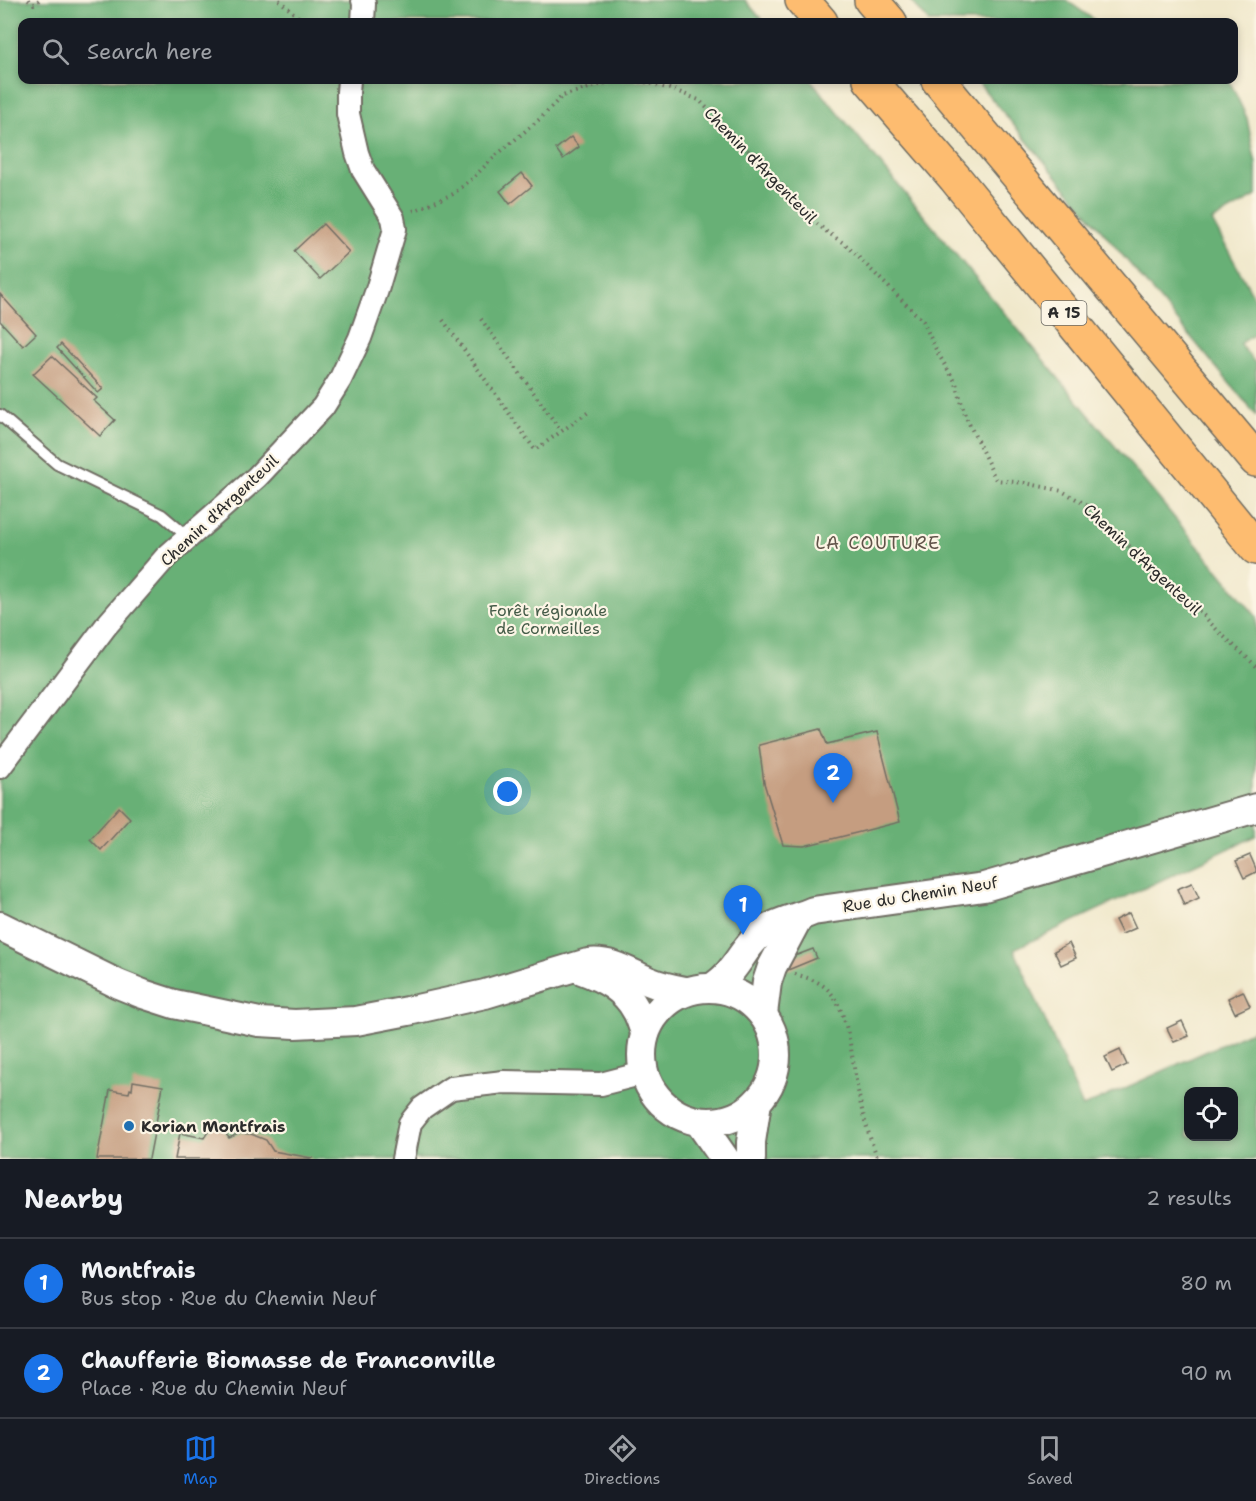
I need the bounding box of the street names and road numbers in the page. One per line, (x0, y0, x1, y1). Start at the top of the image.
street label: Chemin d'Argenteuil (700, 103, 822, 228)
road number: A 15 (1042, 301, 1086, 325)
street label: Chemin d'Argenteuil (156, 450, 283, 571)
street label: Chemin d'Argenteuil (1079, 499, 1206, 620)
street label: Rue du Chemin Neuf (841, 872, 1000, 917)

